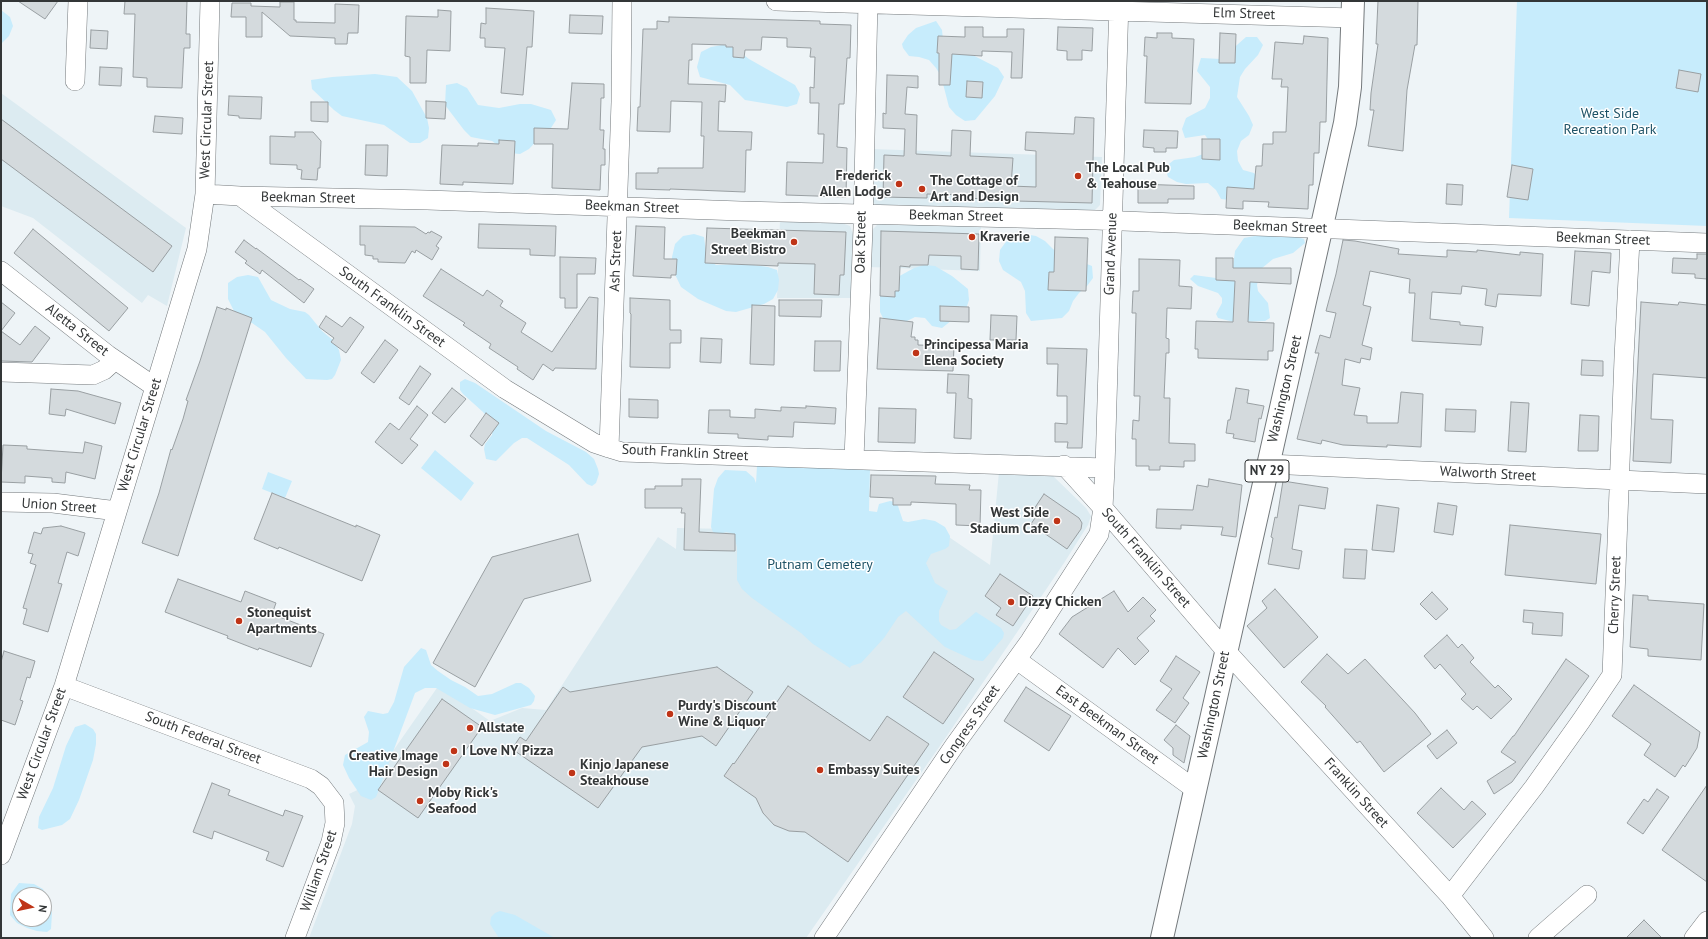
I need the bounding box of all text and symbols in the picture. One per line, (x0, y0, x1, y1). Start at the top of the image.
street label: Elm Street (1212, 5, 1276, 23)
street label: West Circular Street (197, 61, 217, 179)
park label: West Side Recreation Park (1564, 106, 1656, 138)
place label: The Local Pub & Teahouse (1086, 160, 1170, 192)
place label: Frederick Allen Lodge (820, 168, 891, 200)
marker: The Local Pub & Teahouse (1073, 171, 1083, 181)
place label: The Cottage of Art and Design (930, 173, 1019, 206)
marker: Frederick Allen Lodge (894, 179, 904, 189)
marker: The Cottage of Art and Design (917, 184, 927, 194)
street label: Beekman Street (261, 189, 355, 207)
street label: Beekman Street (585, 197, 679, 217)
street label: Beekman Street (909, 207, 1003, 225)
street label: Oak Street (852, 210, 870, 274)
street label: Grand Avenue (1101, 212, 1121, 296)
street label: Beekman Street (1233, 217, 1327, 237)
place label: Beekman Street Bistro (711, 226, 786, 258)
place label: Kraverie (980, 229, 1030, 245)
street label: Beekman Street (1556, 229, 1650, 249)
street label: Ash Street (607, 230, 625, 292)
marker: Kraverie (967, 232, 977, 242)
marker: Beekman Street Bistro (789, 237, 799, 247)
street label: South Franklin Street (336, 263, 448, 351)
street label: Aletta Street (42, 300, 112, 360)
street label: Washington Street (1264, 334, 1306, 444)
place label: Principessa Maria Elena Society (924, 337, 1028, 370)
marker: Principessa Maria Elena Society (911, 348, 921, 358)
street label: West Circular Street (115, 376, 165, 494)
street label: South Franklin Street (621, 441, 749, 465)
road number: NY 29 (1245, 460, 1289, 482)
street label: Walworth Street (1439, 463, 1537, 485)
street label: Union Street (21, 495, 97, 517)
place label: West Side Stadium Cafe (970, 505, 1049, 538)
street label: South Franklin Street (1098, 505, 1194, 611)
marker: West Side Stadium Cafe (1052, 516, 1062, 526)
street label: Cherry Street (1605, 556, 1625, 634)
park label: Putnam Cemetery (767, 557, 873, 573)
place label: Dizzy Chicken (1019, 594, 1102, 610)
marker: Dizzy Chicken (1006, 597, 1016, 607)
place label: Stonequist Apartments (247, 605, 317, 638)
marker: Stonequist Apartments (234, 616, 244, 626)
street label: Washington Street (1194, 650, 1234, 760)
street label: Congress Street (936, 682, 1004, 768)
street label: East Beekman Street (1052, 682, 1162, 768)
street label: West Circular Street (14, 686, 70, 802)
place label: Purdy's Discount Wine & Liquor (678, 698, 776, 730)
street label: South Federal Street (143, 708, 263, 768)
marker: Purdy's Discount Wine & Liquor (665, 709, 675, 719)
place label: Allstate (478, 720, 524, 736)
marker: Allstate (465, 723, 475, 733)
place label: I Love NY Pizza (462, 743, 553, 759)
marker: I Love NY Pizza (449, 746, 459, 756)
place label: Creative Image Hair Design (349, 748, 438, 780)
street label: Franklin Street (1320, 755, 1392, 831)
place label: Kinjo Japanese Steakhouse (580, 757, 669, 790)
marker: Creative Image Hair Design (441, 759, 451, 769)
place label: Embassy Suites (828, 762, 920, 778)
marker: Embassy Suites (815, 765, 825, 775)
marker: Kinjo Japanese Steakhouse (567, 768, 577, 778)
place label: Moby Rick's Seafood (428, 785, 498, 818)
marker: Moby Rick's Seafood (415, 796, 425, 806)
street label: William Street (297, 828, 341, 914)
north arrow (12, 887, 52, 927)
text: N (35, 904, 50, 913)

